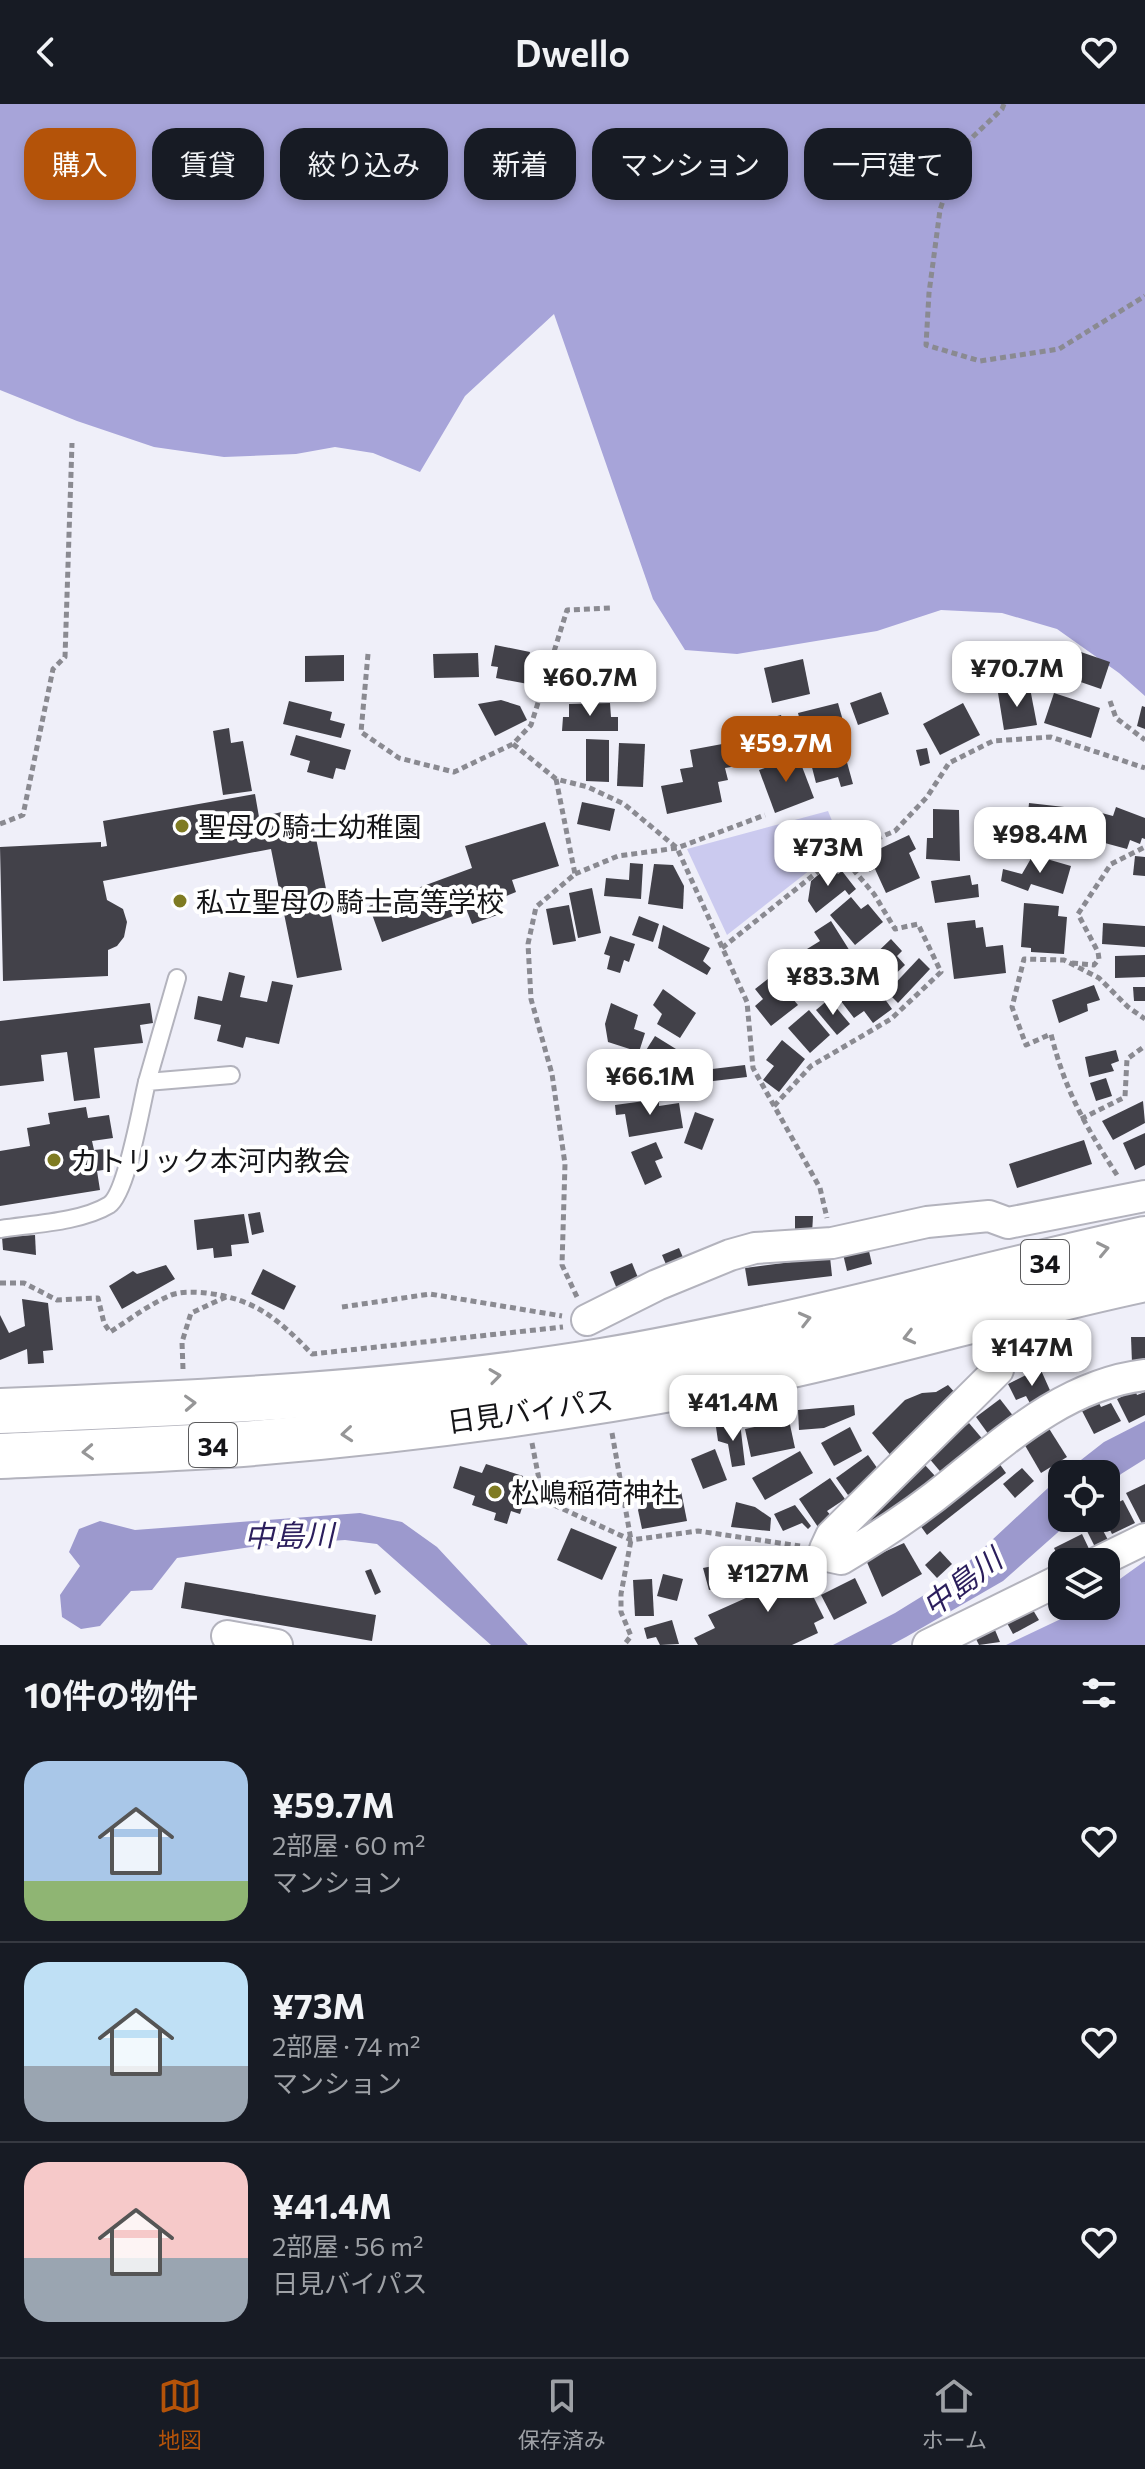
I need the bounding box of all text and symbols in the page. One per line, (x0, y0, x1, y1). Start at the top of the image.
icon: back (24, 30, 68, 74)
text: Dwello (515, 30, 630, 74)
icon: heart (1077, 30, 1121, 74)
chip: 購入 (24, 128, 136, 200)
chip: 賃貸 (152, 128, 264, 200)
chip: 絞り込み (280, 128, 448, 200)
chip: 新着 (464, 128, 576, 200)
chip: マンション (592, 128, 788, 200)
chip: 一戸建て (804, 128, 972, 200)
pin: ¥70.7M (952, 641, 1082, 709)
pin: ¥60.7M (525, 650, 655, 718)
text: ¥70.7M (970, 651, 1064, 682)
text: ¥60.7M (542, 660, 638, 691)
pin: ¥59.7M (721, 716, 851, 784)
text: ¥59.7M (739, 726, 833, 757)
pin: ¥98.4M (975, 807, 1105, 875)
place label: 聖母の騎士幼稚園 (198, 809, 422, 843)
marker: 聖母の騎士幼稚園 (173, 817, 191, 835)
text: ¥98.4M (992, 817, 1088, 848)
pin: ¥73M (781, 820, 875, 888)
text: ¥73M (792, 830, 864, 861)
place label: 私立聖母の騎士高等学校 (196, 884, 504, 918)
marker: 私立聖母の騎士高等学校 (171, 892, 189, 910)
pin: ¥83.3M (768, 949, 898, 1017)
text: ¥83.3M (786, 959, 880, 990)
pin: ¥66.1M (585, 1049, 715, 1117)
text: ¥66.1M (605, 1059, 695, 1090)
place label: カトリック本河内教会 (70, 1143, 350, 1177)
marker: カトリック本河内教会 (45, 1151, 63, 1169)
road number: 34 (1021, 1240, 1069, 1284)
one-way arrow (1096, 1241, 1109, 1258)
one-way arrow (798, 1312, 811, 1329)
pin: ¥147M (976, 1320, 1088, 1388)
one-way arrow (903, 1328, 917, 1345)
text: ¥147M (990, 1330, 1074, 1361)
one-way arrow (488, 1368, 502, 1385)
pin: ¥41.4M (668, 1375, 798, 1443)
street label: 日見バイパス (445, 1382, 615, 1438)
text: ¥41.4M (687, 1385, 779, 1416)
one-way arrow (184, 1395, 197, 1412)
road number: 34 (189, 1423, 237, 1467)
one-way arrow (340, 1425, 353, 1442)
one-way arrow (81, 1443, 94, 1460)
map controls (1048, 1460, 1120, 1620)
button: locate (1048, 1460, 1120, 1532)
place label: 松嶋稲荷神社 (511, 1475, 679, 1509)
marker: 松嶋稲荷神社 (486, 1483, 504, 1501)
water label: 中島川 (244, 1515, 337, 1553)
water label: 中島川 (914, 1537, 1010, 1623)
pin: ¥127M (712, 1546, 824, 1614)
button: layers (1048, 1548, 1120, 1620)
text: ¥127M (727, 1556, 809, 1587)
icon: filters (1077, 1671, 1121, 1715)
text: 10件の物件 (24, 1673, 198, 1715)
text: ¥59.7M (272, 1783, 395, 1825)
icon: home (88, 1793, 184, 1889)
icon: heart (1077, 1819, 1121, 1863)
text: 2部屋 · 60 m² (272, 1829, 425, 1860)
text: マンション (272, 1866, 402, 1897)
text: ¥73M (272, 1984, 365, 2026)
icon: home (88, 1994, 184, 2090)
icon: heart (1077, 2020, 1121, 2064)
text: 2部屋 · 74 m² (272, 2030, 420, 2061)
text: マンション (272, 2067, 402, 2098)
text: ¥41.4M (272, 2184, 392, 2226)
icon: home (88, 2194, 184, 2290)
icon: heart (1077, 2220, 1121, 2264)
text: 2部屋 · 56 m² (272, 2230, 423, 2261)
text: 日見バイパス (272, 2267, 427, 2298)
tab: 地図 (158, 2374, 202, 2454)
tab: 保存済み (518, 2374, 606, 2454)
tab: ホーム (922, 2374, 987, 2454)

